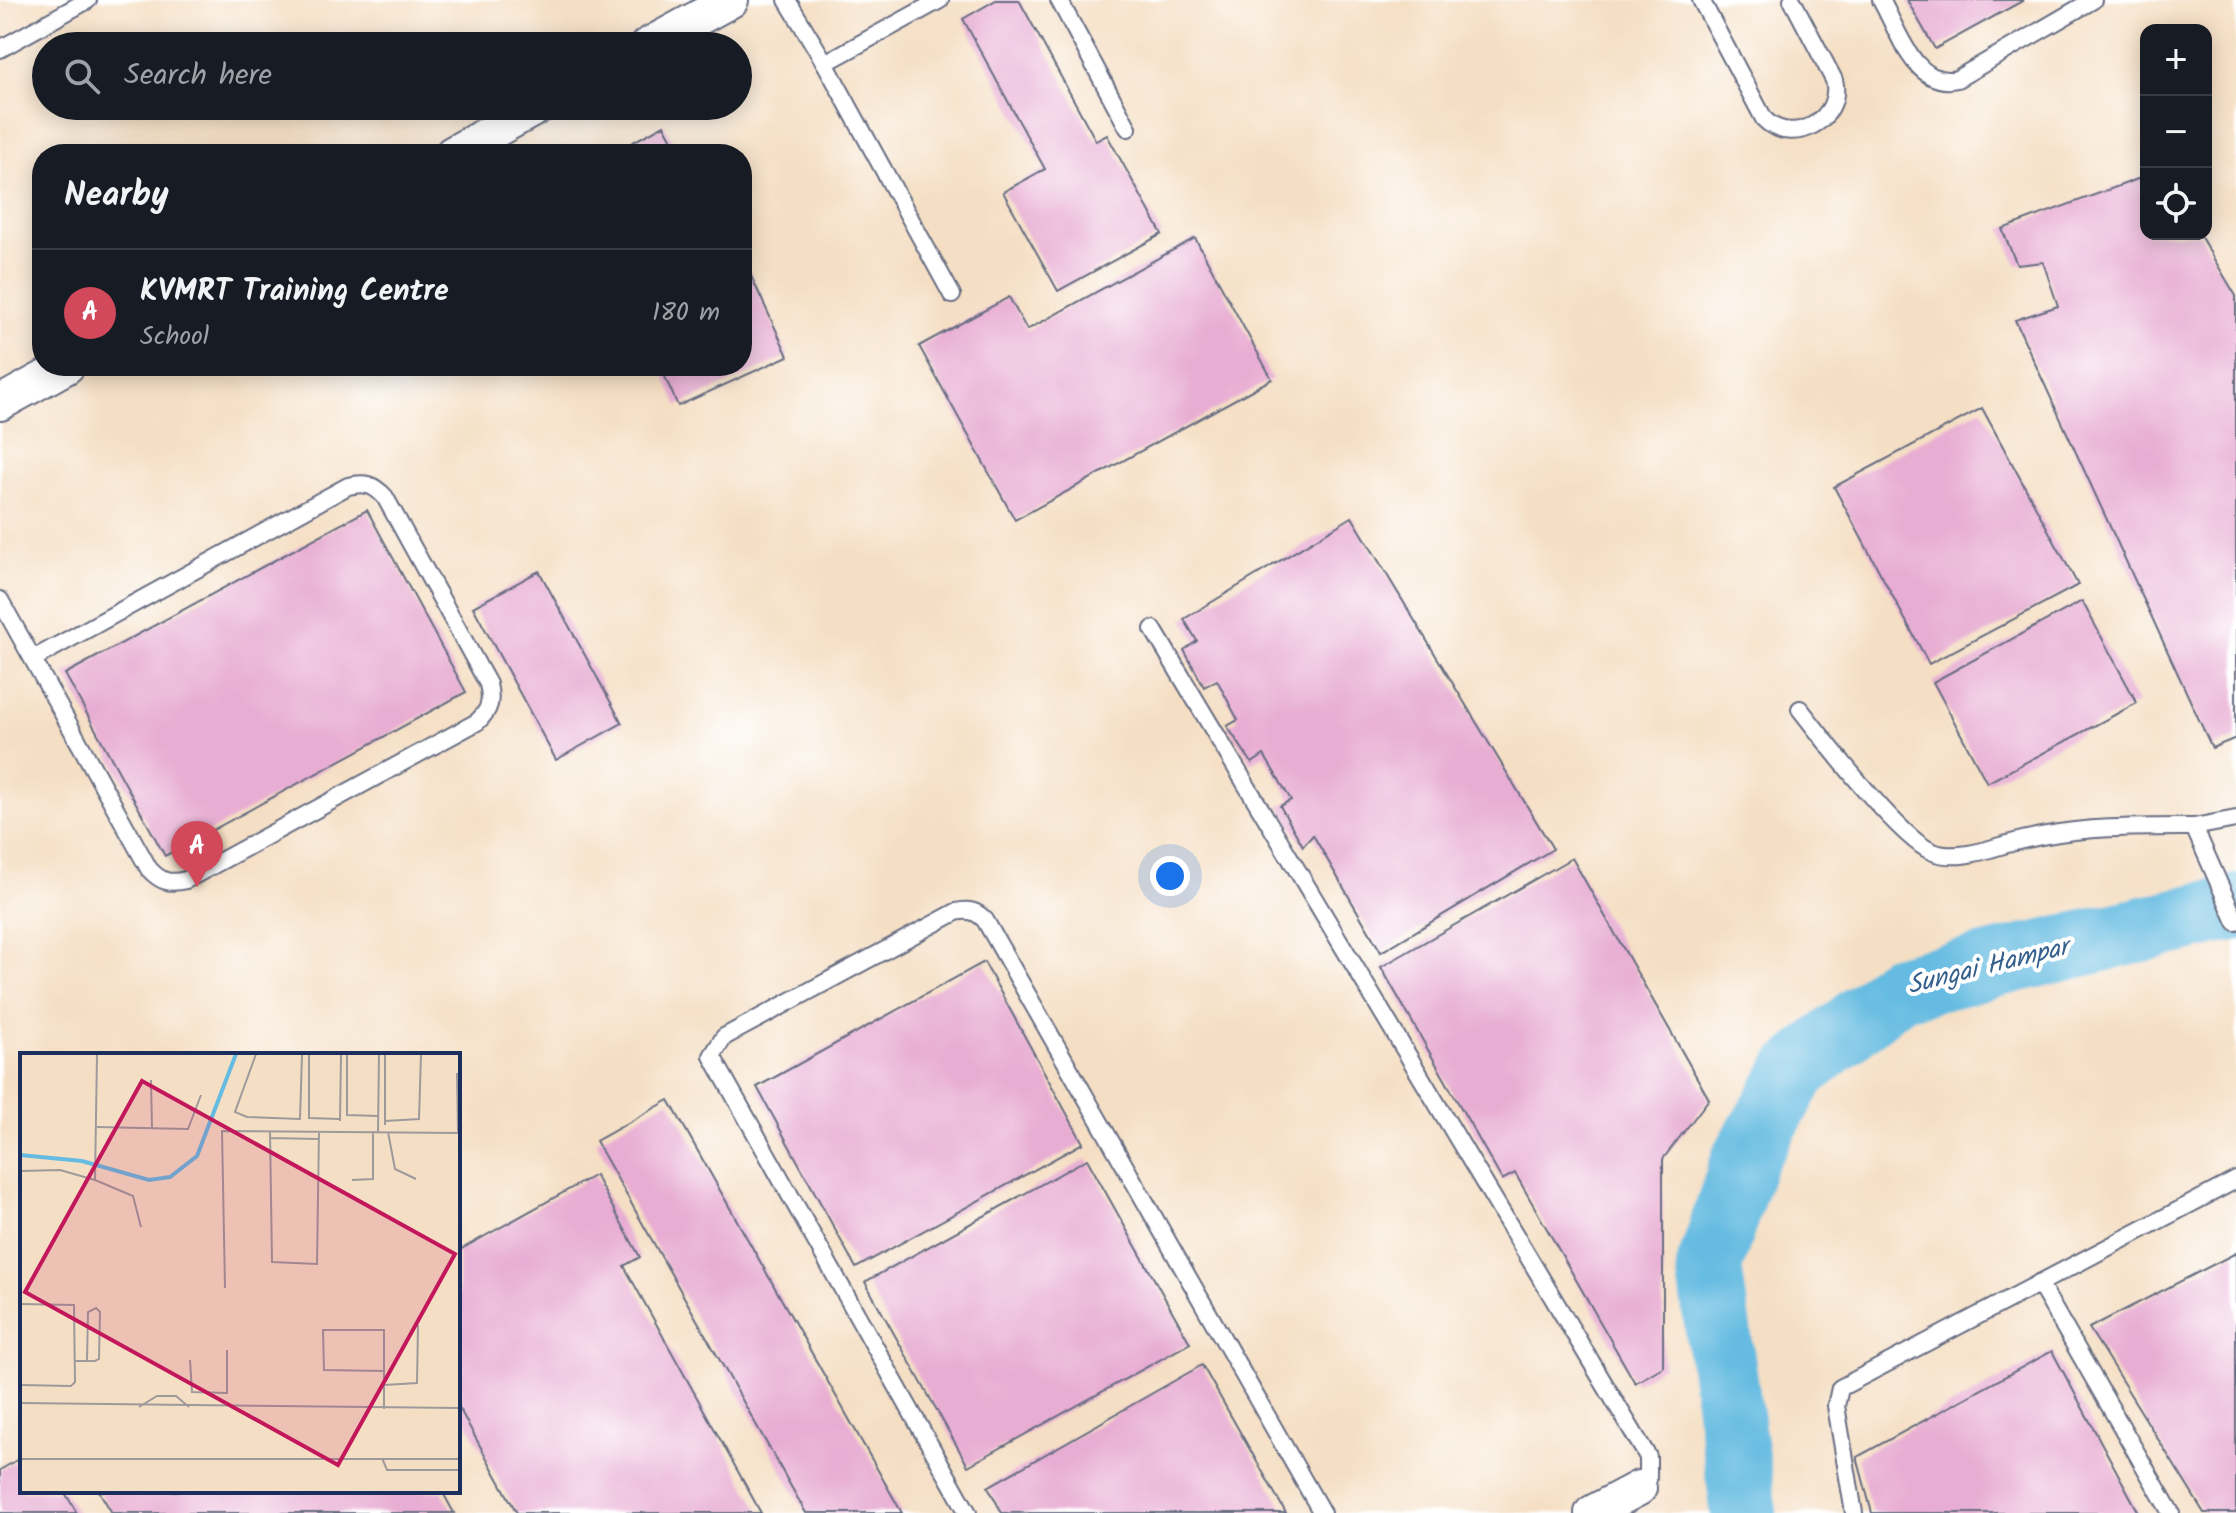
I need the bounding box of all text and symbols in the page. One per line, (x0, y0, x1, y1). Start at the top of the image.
map controls (2140, 24, 2212, 240)
button: + (2140, 24, 2212, 96)
search box (32, 32, 752, 120)
text: Search here (124, 52, 272, 100)
icon: search (60, 54, 104, 98)
button: − (2140, 96, 2212, 168)
button: locate (2140, 168, 2212, 240)
text: Nearby (64, 169, 169, 223)
text: KVMRT Training Centre (140, 268, 449, 316)
text: A (82, 292, 98, 334)
text: 180 m (652, 292, 720, 334)
text: School (140, 316, 209, 358)
pin: A (171, 821, 223, 887)
your location (1150, 856, 1190, 896)
water label: Sungai Hampar (1903, 925, 2078, 1007)
inset map (20, 1053, 460, 1493)

